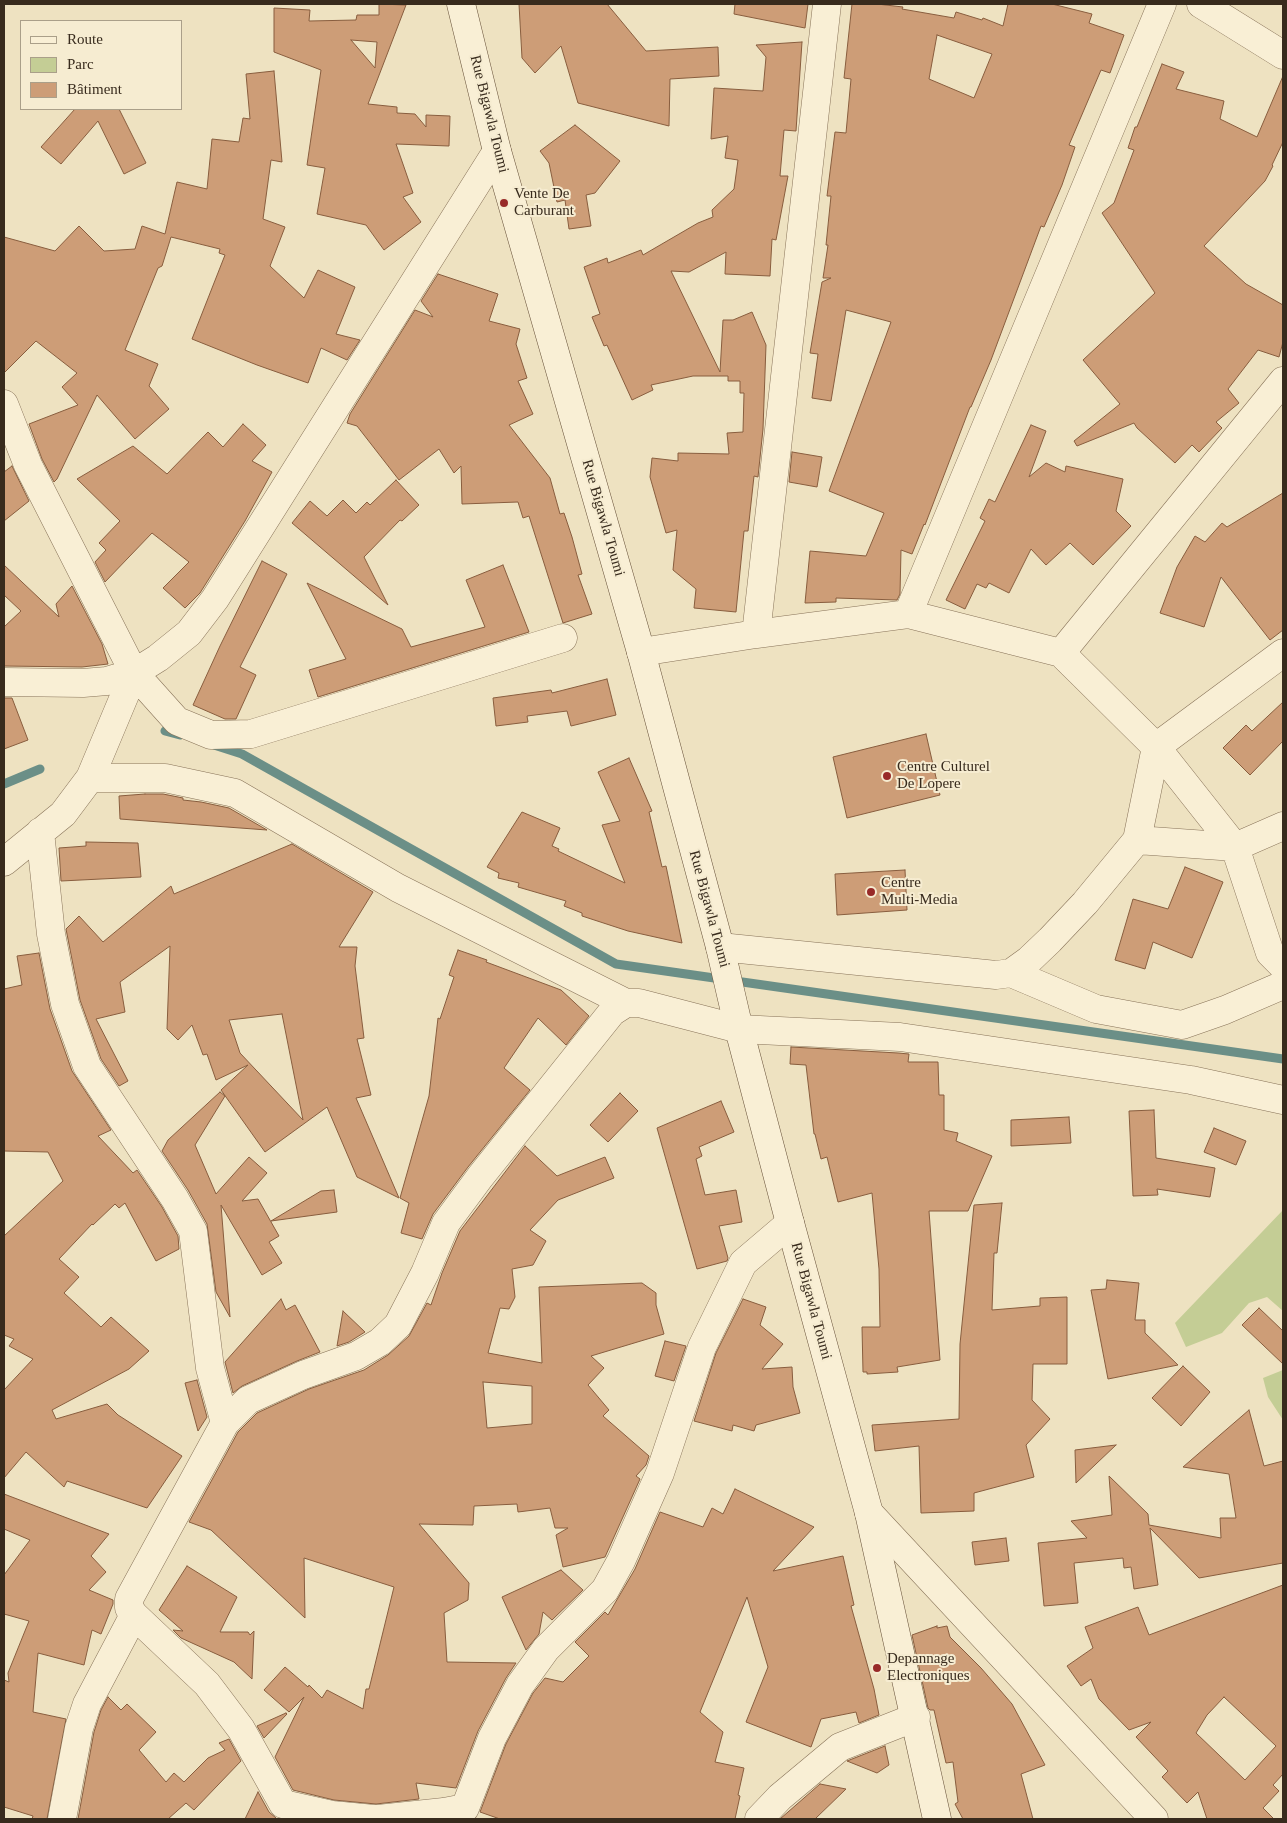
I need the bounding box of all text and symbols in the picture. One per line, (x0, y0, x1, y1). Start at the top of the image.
legend (20, 20, 182, 110)
text: Route (67, 31, 103, 47)
street label: Rue Bigawla Toumi (466, 53, 512, 175)
text: Parc (67, 56, 94, 72)
text: Bâtiment (67, 81, 122, 97)
place label: Vente De Carburant (514, 185, 574, 220)
marker: Vente De Carburant (498, 197, 510, 209)
street label: Rue Bigawla Toumi (578, 458, 628, 578)
place label: Centre Culturel De Lopere (897, 758, 990, 793)
marker: Centre Culturel De Lopere (881, 770, 893, 782)
street label: Rue Bigawla Toumi (685, 848, 733, 970)
place label: Centre Multi-Media (881, 874, 958, 909)
marker: Centre Multi-Media (865, 886, 877, 898)
street label: Rue Bigawla Toumi (787, 1240, 835, 1362)
place label: Depannage Electroniques (887, 1650, 969, 1685)
marker: Depannage Electroniques (871, 1662, 883, 1674)

